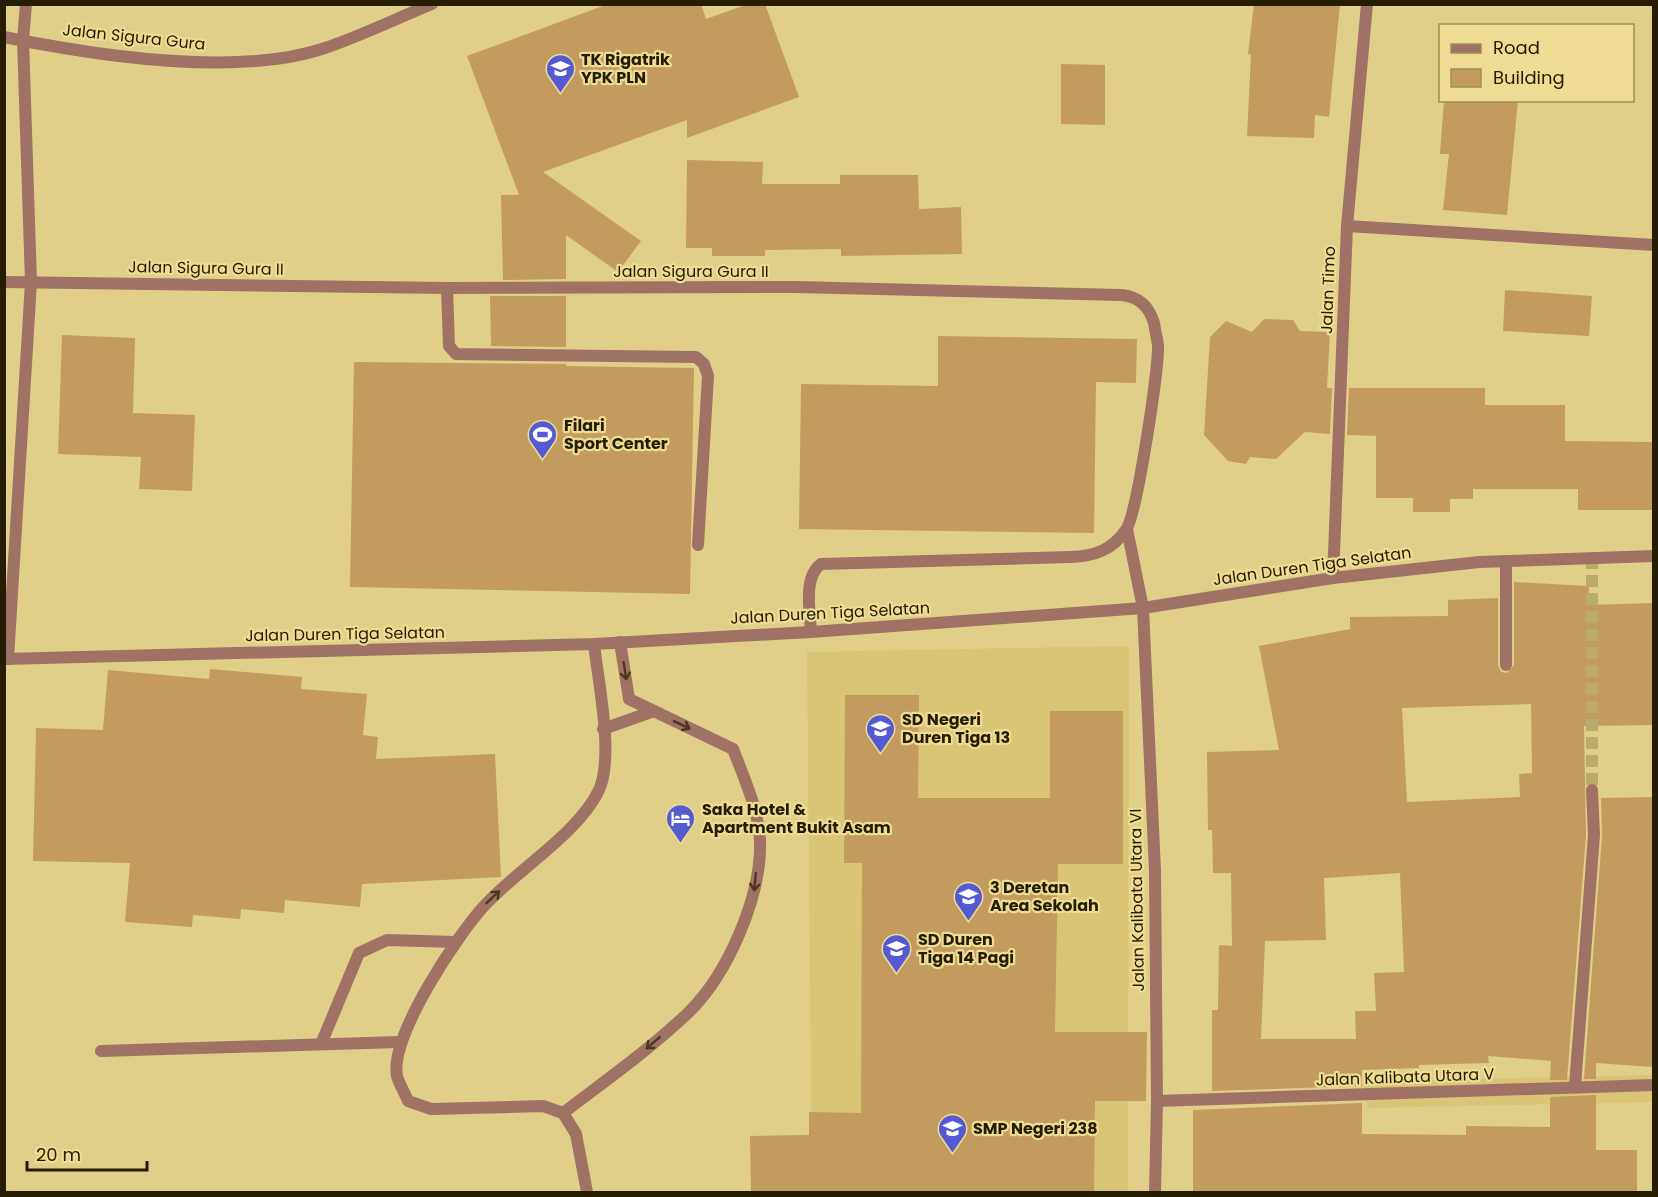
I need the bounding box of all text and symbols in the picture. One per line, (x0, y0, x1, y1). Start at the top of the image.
street label: Jalan Sigura Gura (61, 18, 207, 56)
legend (1439, 24, 1634, 102)
text: Road (1493, 35, 1540, 60)
place label: TK Rigatrik YPK PLN (581, 48, 670, 89)
school or university icon: TK Rigatrik YPK PLN (544, 52, 576, 94)
text: Building (1493, 65, 1565, 90)
street label: Jalan Timo (1315, 246, 1341, 334)
street label: Jalan Sigura Gura II (128, 255, 284, 281)
street label: Jalan Sigura Gura II (613, 260, 769, 283)
place label: Filari Sport Center (564, 414, 668, 455)
sports icon: Filari Sport Center (527, 418, 559, 460)
street label: Jalan Duren Tiga Selatan (1211, 541, 1413, 591)
street label: Jalan Duren Tiga Selatan (730, 596, 930, 630)
street label: Jalan Duren Tiga Selatan (245, 621, 445, 647)
one-way arrow (619, 660, 630, 680)
place label: SD Negeri Duren Tiga 13 (902, 708, 1010, 749)
school or university icon: SD Negeri Duren Tiga 13 (865, 712, 897, 754)
one-way arrow (672, 719, 690, 731)
place label: Saka Hotel & Apartment Bukit Asam (702, 798, 891, 839)
hotel icon: Saka Hotel & Apartment Bukit Asam (665, 802, 697, 844)
street label: Jalan Kalibata Utara VI (1124, 809, 1150, 991)
one-way arrow (750, 872, 761, 892)
place label: 3 Deretan Area Sekolah (990, 876, 1099, 917)
school or university icon: 3 Deretan Area Sekolah (953, 880, 985, 922)
one-way arrow (485, 890, 500, 904)
place label: SD Duren Tiga 14 Pagi (918, 928, 1014, 969)
school or university icon: SD Duren Tiga 14 Pagi (881, 932, 913, 974)
one-way arrow (646, 1036, 661, 1050)
street label: Jalan Kalibata Utara V (1315, 1062, 1495, 1092)
school or university icon: SMP Negeri 238 (936, 1112, 968, 1154)
place label: SMP Negeri 238 (973, 1117, 1098, 1140)
scale bar (27, 1134, 147, 1172)
text: 20 m (36, 1142, 81, 1167)

